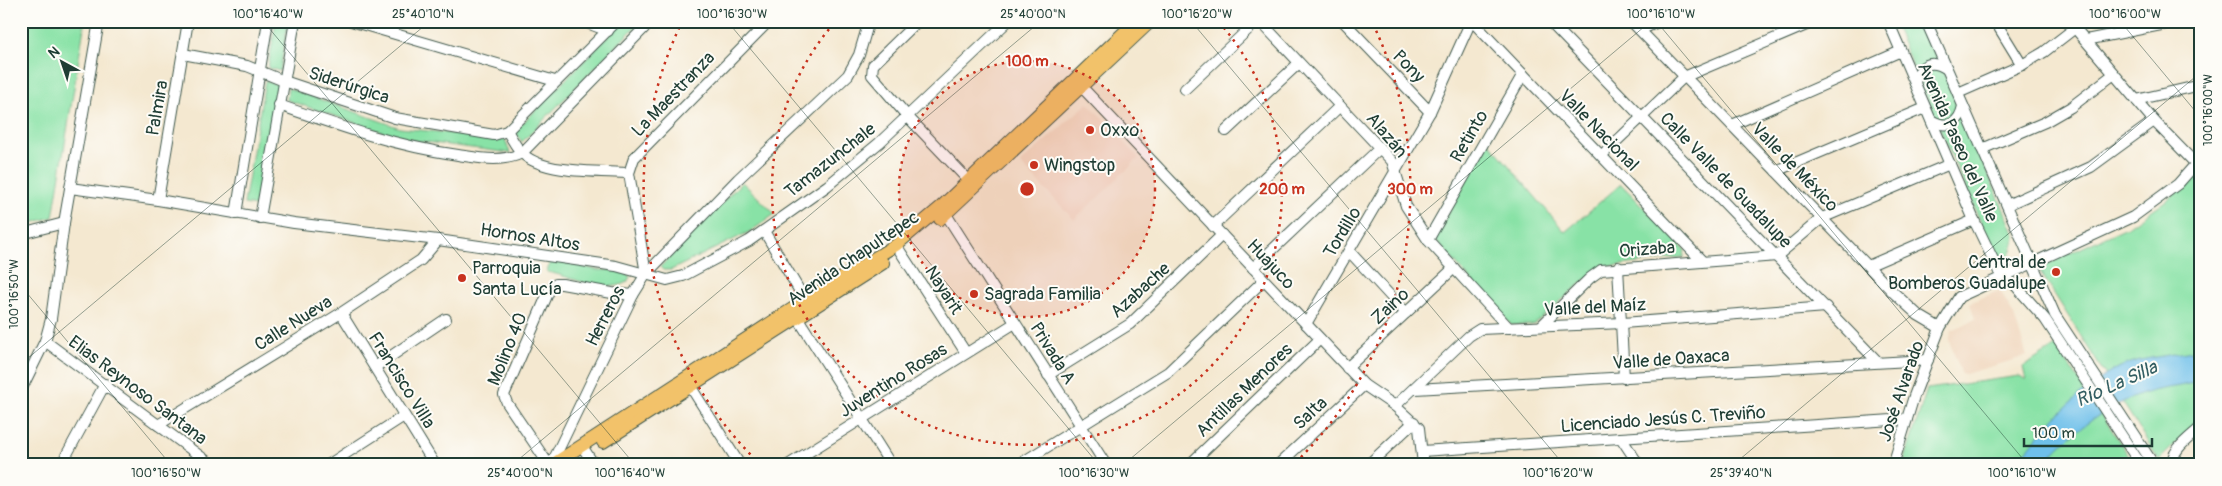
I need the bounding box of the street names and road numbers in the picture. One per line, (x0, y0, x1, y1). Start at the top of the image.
street label: Pony (1388, 45, 1430, 88)
street label: La Maestranza (627, 47, 720, 142)
street label: Avenida Paseo del Valle (1912, 59, 2003, 226)
street label: Siderúrgica (306, 62, 392, 109)
street label: Palmira (141, 79, 174, 138)
street label: Valle Nacional (1554, 84, 1644, 176)
street label: Retinto (1445, 106, 1494, 166)
street label: Calle Valle de Guadalupe (1655, 107, 1797, 253)
street label: Alazán (1361, 108, 1412, 163)
street label: Tamazunchale (780, 118, 881, 203)
street label: Valle de México (1746, 118, 1843, 217)
street label: Tordillo (1318, 202, 1367, 262)
street label: Avenida Chapultepec (783, 206, 924, 311)
street label: Hornos Altos (478, 218, 581, 257)
street label: Huajuco (1242, 234, 1300, 295)
street label: Orizaba (1618, 236, 1676, 263)
street label: Azabache (1106, 257, 1175, 323)
street label: Nayarit (919, 262, 968, 320)
street label: Herreros (581, 282, 630, 350)
street label: Zaino (1366, 283, 1414, 330)
street label: Calle Nueva (250, 291, 336, 356)
street label: Valle del Maíz (1543, 293, 1647, 322)
street label: Molino 40 (482, 309, 533, 389)
street label: Privada A (1025, 318, 1081, 389)
street label: Francisco Villa (363, 328, 440, 433)
street label: Elias Reynoso Santana (64, 331, 212, 450)
street label: José Alvarado (1873, 337, 1930, 445)
street label: Juventino Rosas (835, 338, 952, 423)
street label: Antillas Menores (1191, 338, 1298, 442)
street label: Valle de Oaxaca (1612, 344, 1730, 375)
street label: Salta (1288, 392, 1332, 435)
street label: Licenciado Jesús C. Treviño (1560, 401, 1767, 438)

